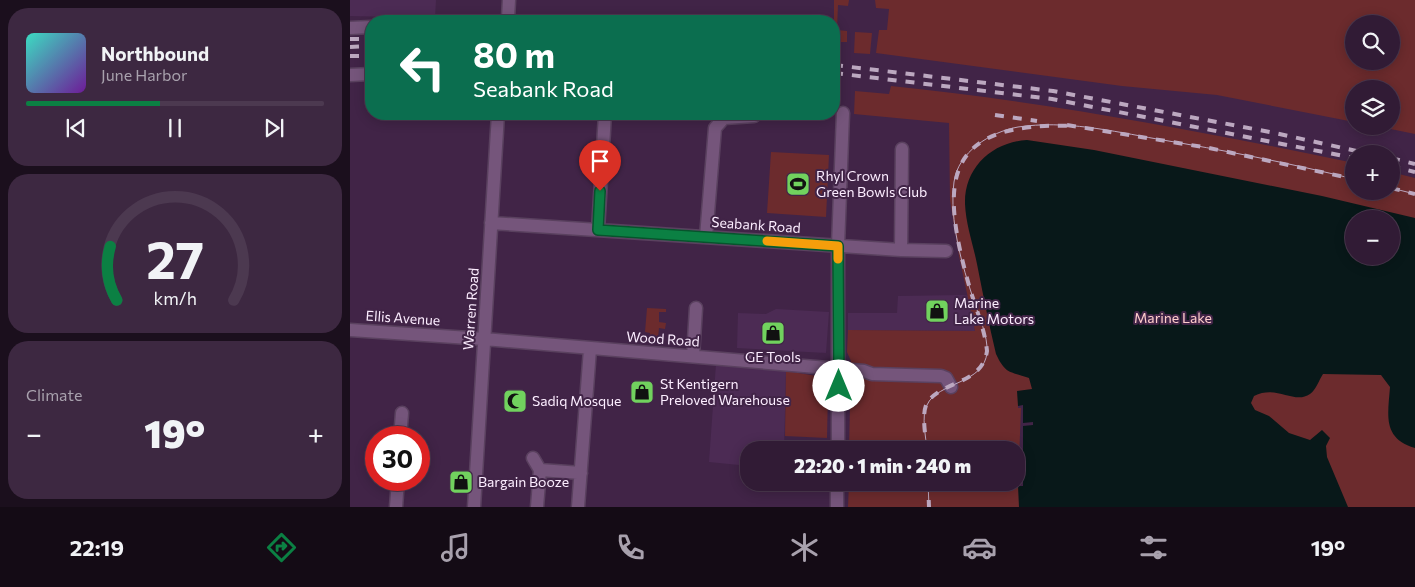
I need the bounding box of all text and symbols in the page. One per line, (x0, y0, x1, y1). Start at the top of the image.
map controls (1345, 15, 1400, 265)
button: search (1345, 15, 1400, 70)
text: 80 m (473, 32, 555, 75)
icon: left (390, 35, 455, 100)
text: Northbound (101, 42, 209, 65)
text: June Harbor (101, 65, 187, 84)
text: Seabank Road (473, 75, 614, 102)
button: layers (1345, 80, 1400, 135)
icon: previous (62, 114, 90, 142)
icon: pause (161, 114, 189, 142)
icon: next (260, 114, 288, 142)
pin (579, 140, 621, 191)
button: + (1345, 145, 1400, 200)
icon: arrive (586, 147, 614, 175)
place label: Rhyl Crown Green Bowls Club (816, 167, 927, 200)
sports icon: Rhyl Crown Green Bowls Club (785, 171, 811, 197)
button: − (1345, 210, 1400, 265)
street label: Seabank Road (711, 213, 801, 236)
text: 27 (146, 226, 204, 290)
street label: Warren Road (459, 267, 482, 351)
text: km/h (153, 287, 197, 309)
place label: Marine Lake Motors (954, 294, 1034, 327)
shop icon: Marine Lake Motors (924, 298, 950, 324)
street label: Ellis Avenue (365, 306, 441, 329)
park label: Marine Lake (1134, 309, 1212, 326)
shop icon: GE Tools (760, 320, 786, 346)
street label: Wood Road (626, 327, 700, 350)
place label: GE Tools (745, 348, 801, 365)
position arrow (812, 359, 864, 411)
place label: St Kentigern Preloved Warehouse (660, 375, 790, 408)
shop icon: St Kentigern Preloved Warehouse (629, 379, 655, 405)
text: Climate (26, 385, 82, 404)
mosque icon: Sadiq Mosque (502, 388, 528, 414)
place label: Sadiq Mosque (532, 392, 621, 409)
text: 19° (144, 409, 205, 456)
text: − (26, 416, 42, 450)
text: + (308, 416, 324, 450)
speed limit sign: 30 (365, 426, 430, 491)
text: 22:20 · 1 min · 240 m (794, 454, 971, 477)
shop icon: Bargain Booze (448, 469, 474, 495)
place label: Bargain Booze (478, 473, 569, 490)
icon: directions (264, 530, 299, 565)
icon: music (438, 530, 473, 565)
icon: phone (613, 530, 648, 565)
icon: climate (787, 530, 822, 565)
icon: car (962, 530, 997, 565)
icon: filters (1136, 530, 1171, 565)
text: 22:19 (70, 534, 124, 561)
text: 19° (1311, 534, 1345, 561)

